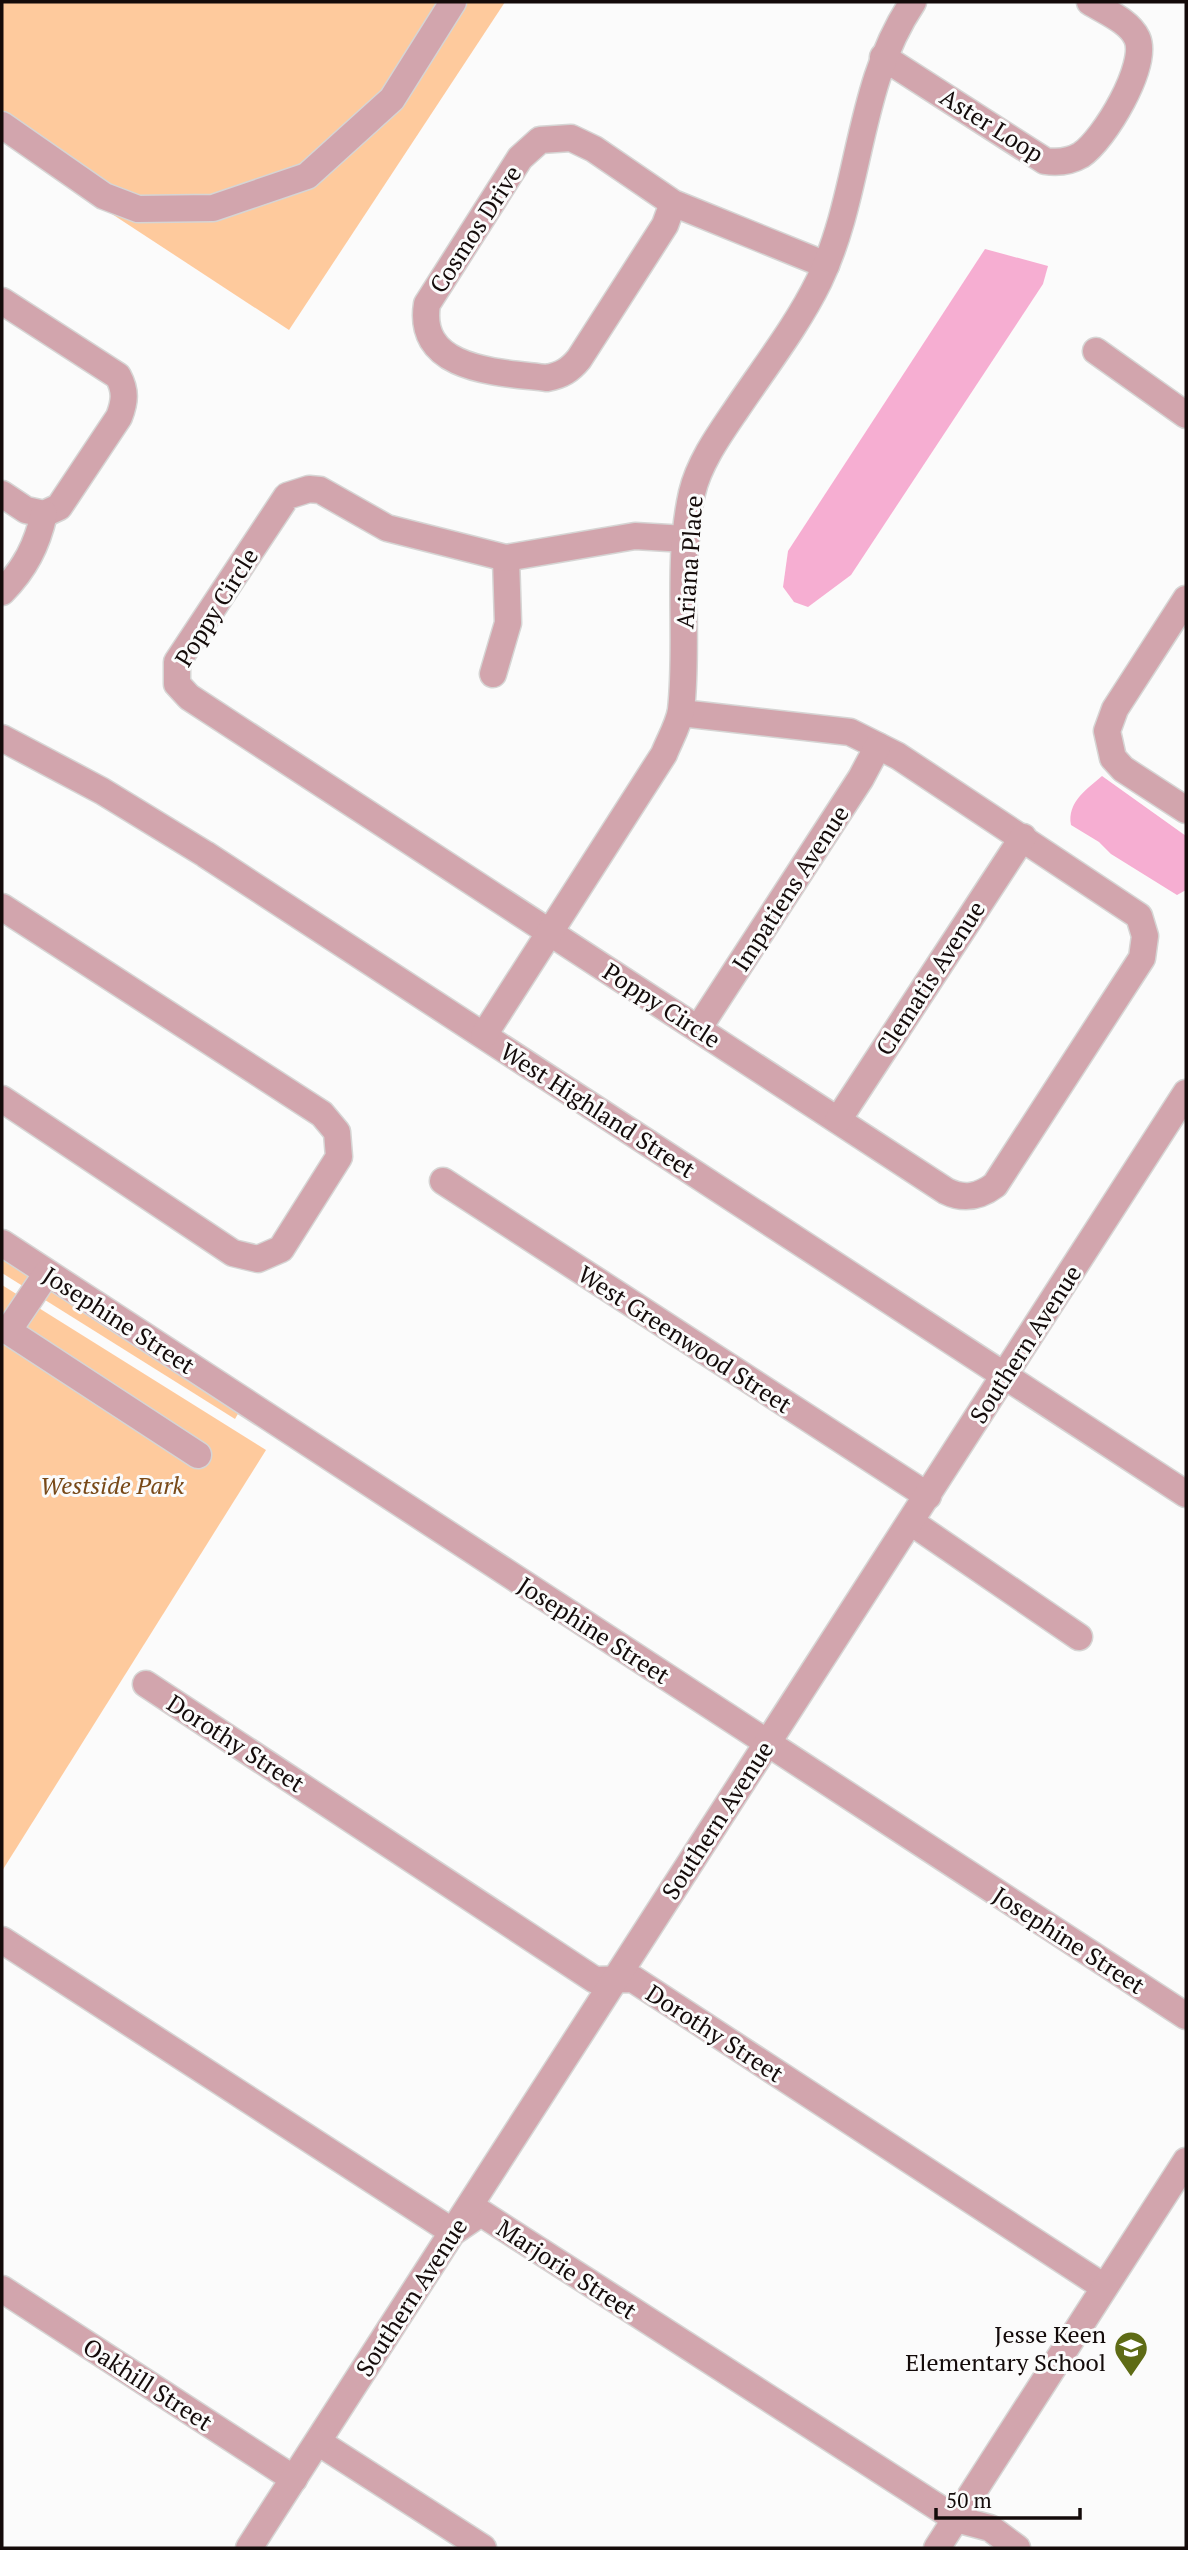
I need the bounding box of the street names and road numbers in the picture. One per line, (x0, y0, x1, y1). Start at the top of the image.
street label: Aster Loop (934, 81, 1050, 169)
street label: Cosmos Drive (422, 159, 528, 299)
street label: Ariana Place (668, 494, 710, 630)
street label: Poppy Circle (167, 542, 265, 672)
street label: Impatiens Avenue (724, 799, 856, 977)
street label: Clematis Avenue (868, 895, 992, 1061)
street label: Poppy Circle (597, 955, 727, 1055)
street label: West Highland Street (494, 1035, 702, 1185)
street label: West Greenwood Street (572, 1258, 798, 1420)
street label: Josephine Street (37, 1259, 201, 1381)
street label: Southern Avenue (962, 1259, 1088, 1429)
street label: Josephine Street (512, 1569, 676, 1691)
street label: Dorothy Street (161, 1687, 311, 1799)
street label: Southern Avenue (654, 1735, 780, 1905)
street label: Josephine Street (987, 1879, 1151, 2001)
street label: Dorothy Street (640, 1977, 790, 2089)
street label: Southern Avenue (348, 2212, 474, 2382)
street label: Marjorie Street (491, 2212, 643, 2326)
street label: Oakhill Street (77, 2330, 219, 2438)

